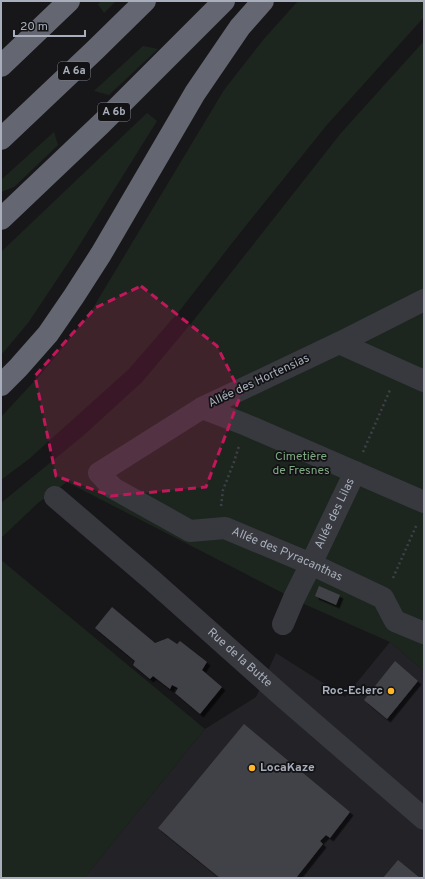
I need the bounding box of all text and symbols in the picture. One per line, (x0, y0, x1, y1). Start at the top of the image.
scale bar (14, 12, 85, 38)
text: 20 m (20, 19, 48, 35)
road number: A 6a (58, 62, 90, 80)
road number: A 6b (98, 103, 130, 121)
street label: Allée des Hortensias (206, 351, 312, 411)
park label: Cimetière de Fresnes (272, 449, 330, 479)
street label: Allée des Lilas (311, 476, 359, 552)
street label: Allée des Pyracanthas (229, 524, 345, 586)
street label: Rue de la Butte (204, 625, 275, 691)
place label: Roc-Eclerc (322, 683, 383, 699)
marker: Roc-Eclerc (386, 686, 396, 696)
place label: LocaKaze (260, 760, 315, 776)
marker: LocaKaze (247, 763, 257, 773)

